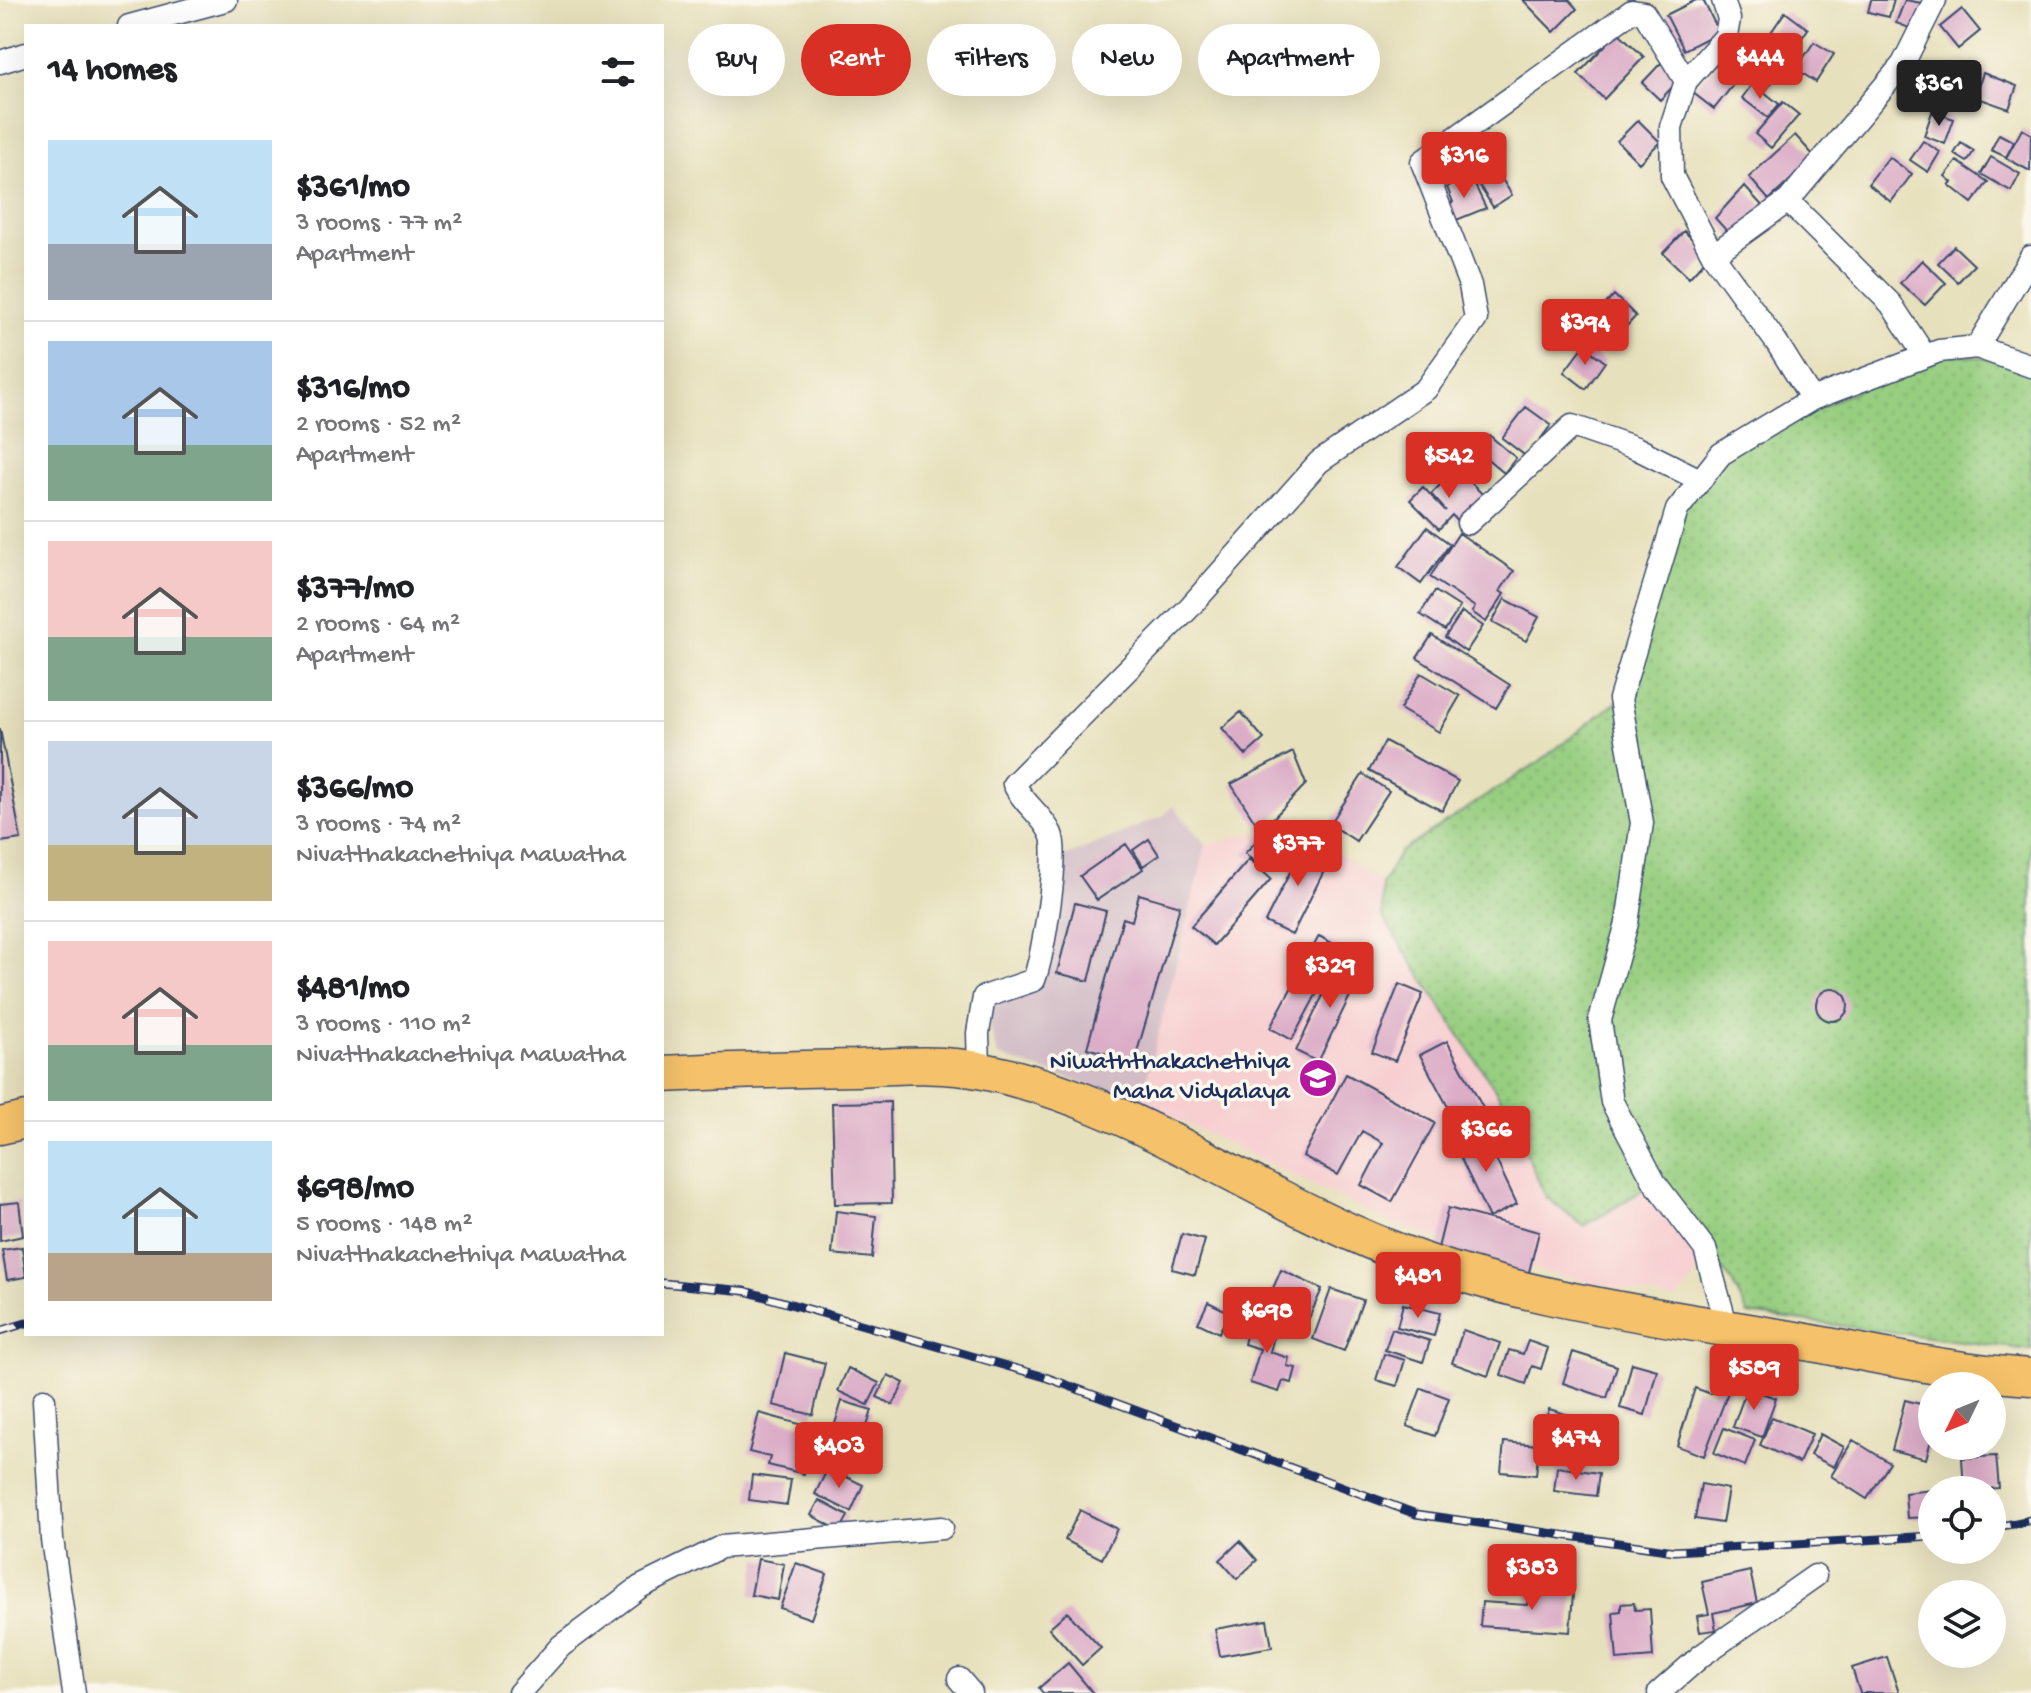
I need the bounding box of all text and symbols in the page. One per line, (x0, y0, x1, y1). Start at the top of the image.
chip: Buy (688, 24, 785, 96)
chip: Rent (801, 24, 911, 96)
chip: Filters (927, 24, 1056, 96)
chip: New (1072, 24, 1182, 96)
chip: Apartment (1198, 24, 1380, 96)
pin: $444 (1713, 33, 1807, 101)
text: $444 (1736, 43, 1784, 74)
icon: filters (596, 50, 640, 94)
text: 14 homes (48, 52, 176, 92)
pin: $361 (1892, 60, 1986, 128)
text: $361 (1915, 70, 1963, 101)
pin: $316 (1417, 132, 1511, 200)
text: $316 (1440, 142, 1488, 173)
text: $361/mo (296, 169, 410, 209)
icon: home (112, 172, 208, 268)
text: 3 rooms · 77 m² (296, 209, 462, 240)
text: Apartment (296, 240, 413, 271)
pin: $394 (1538, 299, 1632, 367)
text: $394 (1560, 309, 1610, 340)
text: $316/mo (296, 370, 410, 410)
icon: home (112, 373, 208, 469)
text: 2 rooms · 52 m² (296, 410, 461, 441)
pin: $542 (1402, 432, 1496, 500)
text: Apartment (296, 441, 413, 472)
text: $542 (1424, 442, 1474, 473)
text: $377/mo (296, 570, 414, 610)
icon: home (112, 573, 208, 669)
text: 2 rooms · 64 m² (296, 610, 460, 641)
text: Apartment (296, 641, 413, 672)
text: $366/mo (296, 770, 413, 810)
icon: home (112, 773, 208, 869)
text: 3 rooms · 74 m² (296, 810, 461, 841)
pin: $377 (1251, 820, 1345, 888)
text: $377 (1272, 830, 1324, 861)
text: Nivatthakachethiya Mawatha (296, 841, 626, 872)
pin: $329 (1283, 942, 1377, 1010)
text: $329 (1305, 952, 1355, 983)
text: $481/mo (296, 970, 410, 1010)
icon: home (112, 973, 208, 1069)
text: 3 rooms · 110 m² (296, 1010, 471, 1041)
text: Nivatthakachethiya Mawatha (296, 1041, 626, 1072)
place label: Niwaththakachethiya Maha Vidyalaya (1050, 1048, 1292, 1109)
school or university icon: Niwaththakachethiya Maha Vidyalaya (1297, 1057, 1339, 1099)
pin: $366 (1439, 1106, 1533, 1174)
text: $366 (1460, 1116, 1512, 1147)
text: $698/mo (296, 1170, 414, 1210)
icon: home (112, 1173, 208, 1269)
text: 5 rooms · 148 m² (296, 1210, 473, 1241)
text: Nivatthakachethiya Mawatha (296, 1241, 626, 1272)
pin: $481 (1371, 1252, 1465, 1320)
text: $481 (1394, 1262, 1442, 1293)
pin: $698 (1220, 1287, 1314, 1355)
text: $698 (1241, 1297, 1293, 1328)
pin: $589 (1707, 1344, 1801, 1412)
text: $589 (1728, 1354, 1780, 1385)
north arrow (1918, 1372, 2006, 1460)
map controls (1918, 1372, 2006, 1668)
pin: $474 (1529, 1414, 1623, 1482)
pin: $403 (792, 1422, 886, 1490)
text: $474 (1551, 1424, 1601, 1455)
text: $403 (813, 1432, 865, 1463)
button: locate (1918, 1476, 2006, 1564)
pin: $383 (1485, 1544, 1579, 1612)
text: $383 (1506, 1554, 1558, 1585)
button: layers (1918, 1580, 2006, 1668)

